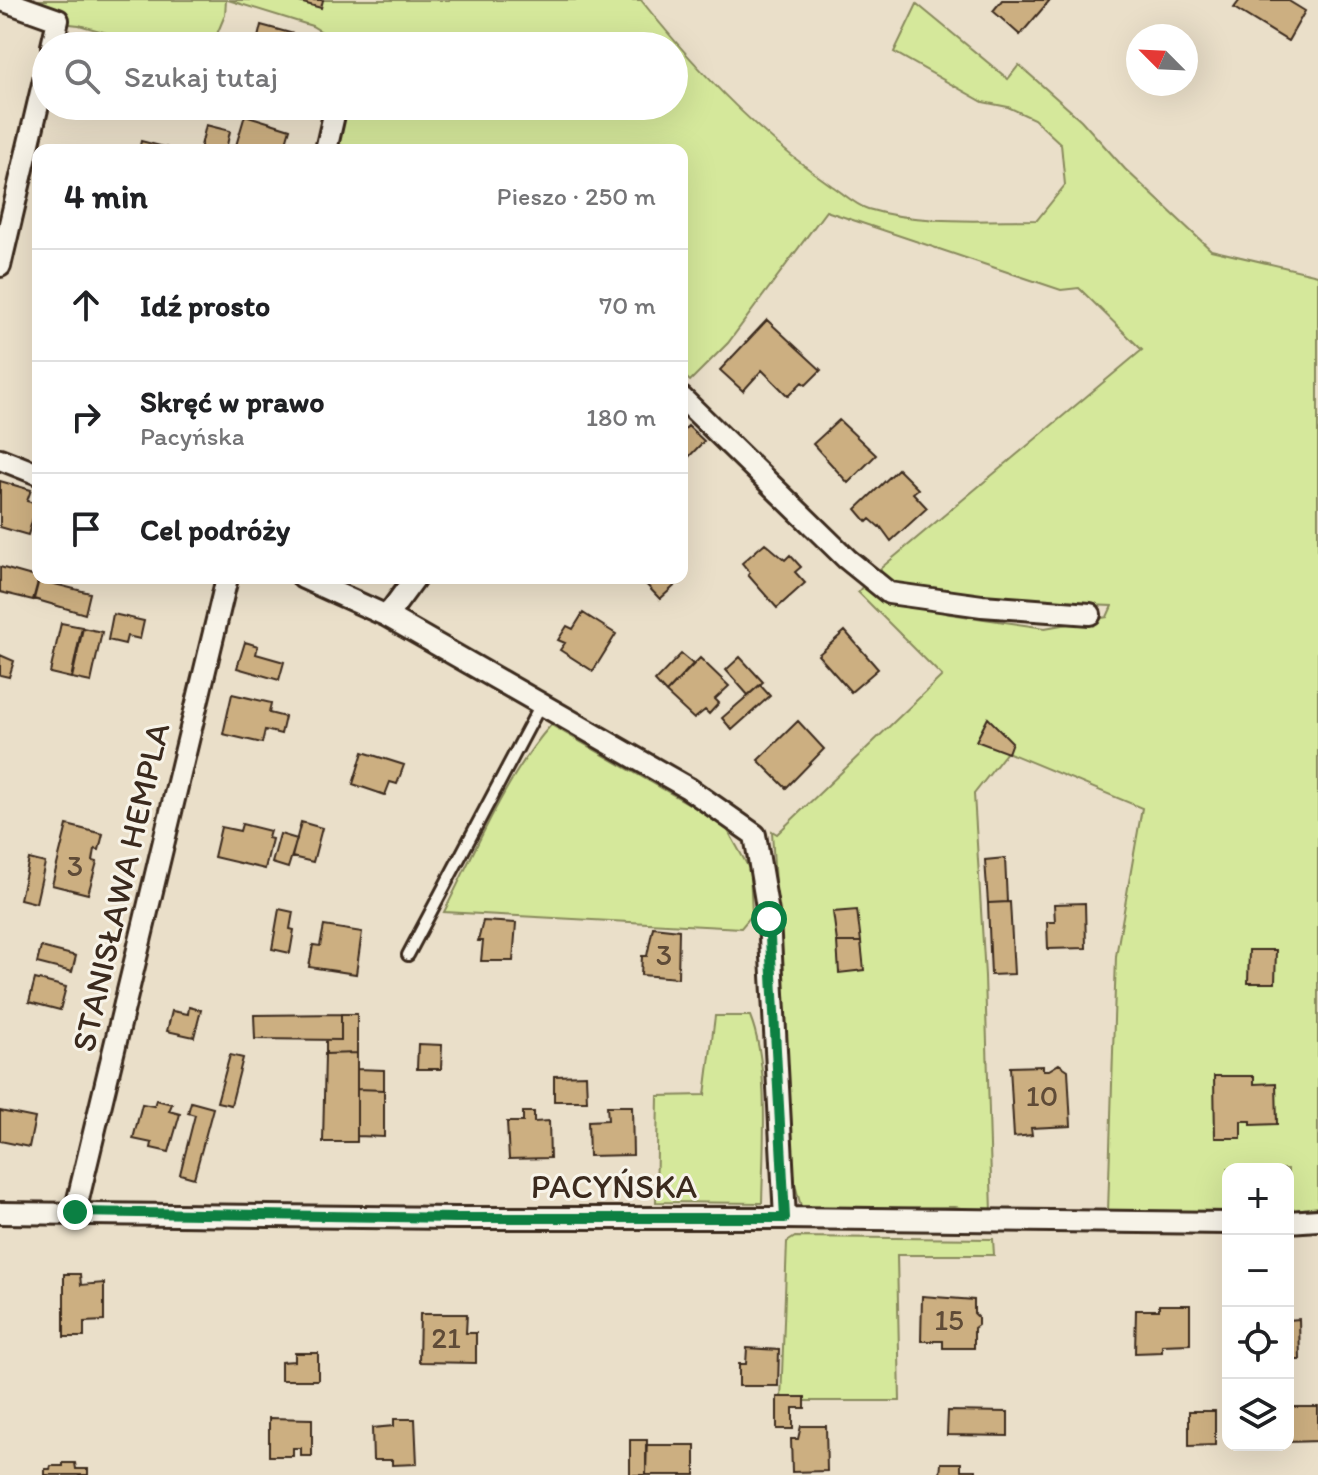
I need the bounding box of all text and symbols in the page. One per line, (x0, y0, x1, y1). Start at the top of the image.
north arrow (1126, 24, 1198, 96)
search box (32, 32, 688, 120)
icon: search (60, 54, 104, 98)
text: Szukaj tutaj (124, 58, 278, 95)
text: 4 min (64, 176, 148, 217)
text: Pieszo · 250 m (497, 180, 656, 212)
icon: ahead (64, 283, 108, 327)
text: Idź prosto (140, 287, 270, 324)
text: 70 m (599, 289, 656, 321)
text: Skręć w prawo (140, 383, 324, 420)
icon: right (64, 395, 108, 439)
text: 180 m (586, 401, 656, 433)
text: Pacyńska (140, 420, 245, 452)
icon: arrive (64, 507, 108, 551)
text: Cel podróży (140, 511, 290, 548)
street label: STANISŁAWA HEMPLA (63, 718, 178, 1056)
house number: 3 (67, 847, 83, 884)
route start (751, 901, 787, 937)
house number: 3 (656, 936, 672, 973)
house number: 10 (1026, 1077, 1058, 1114)
map controls (1222, 1163, 1294, 1451)
button: + (1222, 1163, 1294, 1235)
street label: PACYŃSKA (531, 1166, 697, 1207)
route end (57, 1194, 93, 1230)
button: − (1222, 1235, 1294, 1307)
house number: 15 (934, 1301, 964, 1338)
button: locate (1222, 1307, 1294, 1379)
house number: 21 (431, 1319, 461, 1356)
button: layers (1222, 1379, 1294, 1451)

